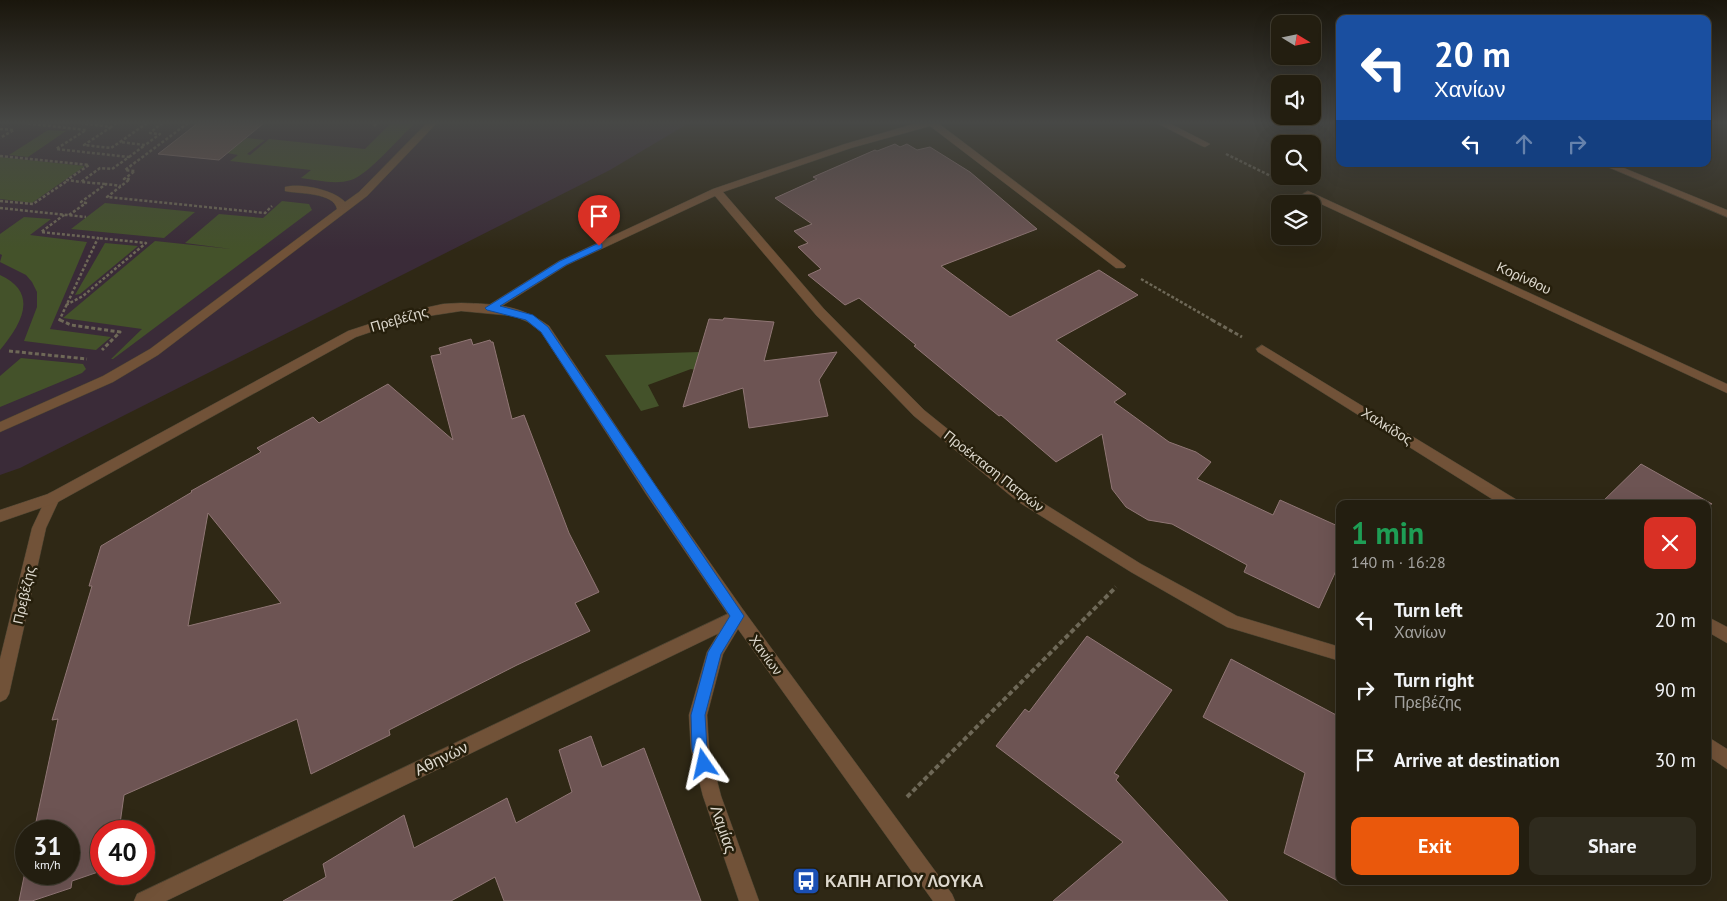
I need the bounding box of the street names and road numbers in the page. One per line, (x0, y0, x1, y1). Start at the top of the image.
street label: Κορίνθου (1494, 258, 1554, 298)
street label: Πρεβέζης (368, 302, 430, 336)
street label: Χαλκίδος (1358, 403, 1416, 449)
street label: Προέκταση Πατρών (940, 426, 1048, 516)
street label: Πρεβέζης (9, 564, 39, 626)
street label: Χανίων (745, 631, 787, 679)
street label: Αθηνών (411, 737, 471, 779)
street label: Λαμίας (707, 802, 742, 856)

